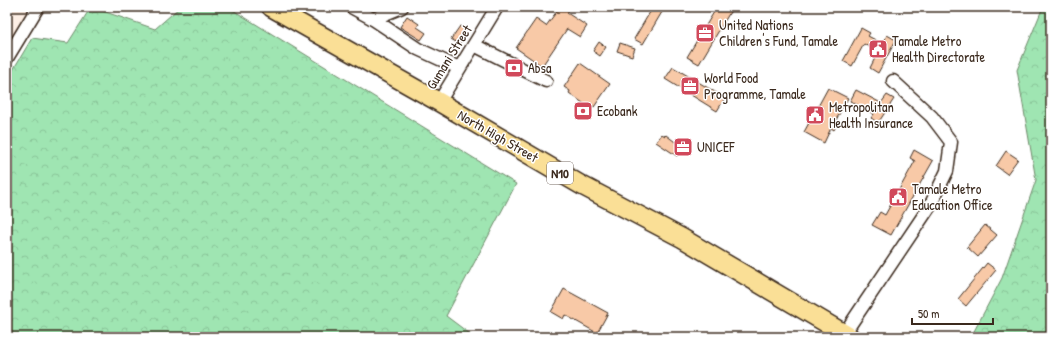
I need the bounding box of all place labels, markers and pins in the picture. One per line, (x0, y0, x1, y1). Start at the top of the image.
place label: United Nations Children's Fund, Tamale (719, 15, 839, 50)
office icon: United Nations Children's Fund, Tamale (694, 22, 716, 44)
place label: Tamale Metro Health Directorate (892, 31, 986, 66)
public building icon: Tamale Metro Health Directorate (867, 38, 889, 60)
bank icon: Absa (503, 57, 525, 79)
place label: Absa (528, 58, 552, 77)
place label: World Food Programme, Tamale (704, 68, 806, 104)
office icon: World Food Programme, Tamale (679, 75, 701, 97)
place label: Metropolitan Health Insurance (829, 97, 913, 132)
bank icon: Ecobank (572, 100, 594, 122)
place label: Ecobank (597, 101, 638, 120)
public building icon: Metropolitan Health Insurance (804, 104, 826, 126)
office icon: UNICEF (672, 136, 694, 158)
place label: UNICEF (697, 137, 735, 156)
place label: Tamale Metro Education Office (912, 179, 993, 214)
public building icon: Tamale Metro Education Office (887, 186, 909, 208)

